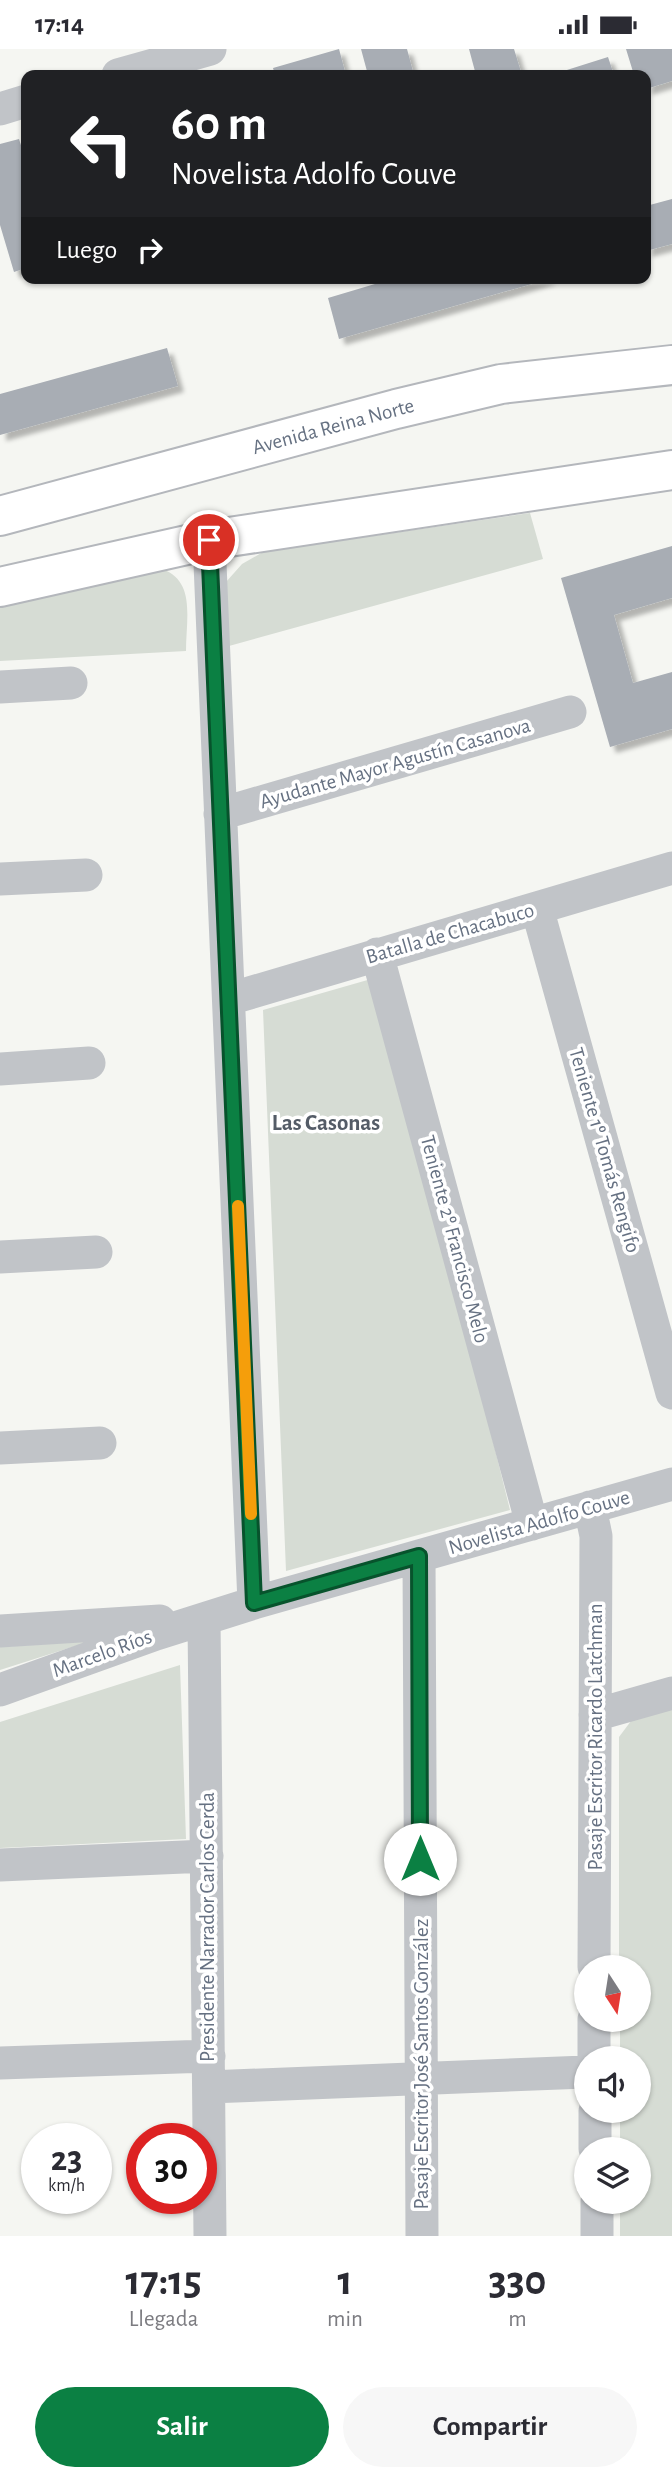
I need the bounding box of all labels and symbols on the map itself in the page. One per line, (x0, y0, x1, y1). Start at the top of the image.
street label: Avenida Reina Norte (250, 395, 416, 458)
pin (179, 510, 239, 570)
street label: Ayudante Mayor Agustín Casanova (257, 715, 533, 812)
street label: Batalla de Chacabuco (364, 899, 537, 968)
street label: Teniente 1º Tomás Rengifo (565, 1045, 644, 1255)
district label: Las Casonas (272, 1112, 380, 1135)
street label: Teniente 2º Francisco Melo (417, 1133, 492, 1345)
street label: Novelista Adolfo Couve (446, 1487, 632, 1558)
street label: Pasaje Escritor Ricardo Latchman (585, 1604, 606, 1870)
street label: Marcelo Ríos (50, 1626, 155, 1681)
street label: Presidente Narrador Carlos Cerda (197, 1792, 218, 2062)
position arrow (383, 1822, 457, 1896)
street label: Pasaje Escritor José Santos González (411, 1919, 432, 2209)
north arrow (574, 1955, 651, 2032)
speed limit sign: 30 (126, 2123, 217, 2214)

